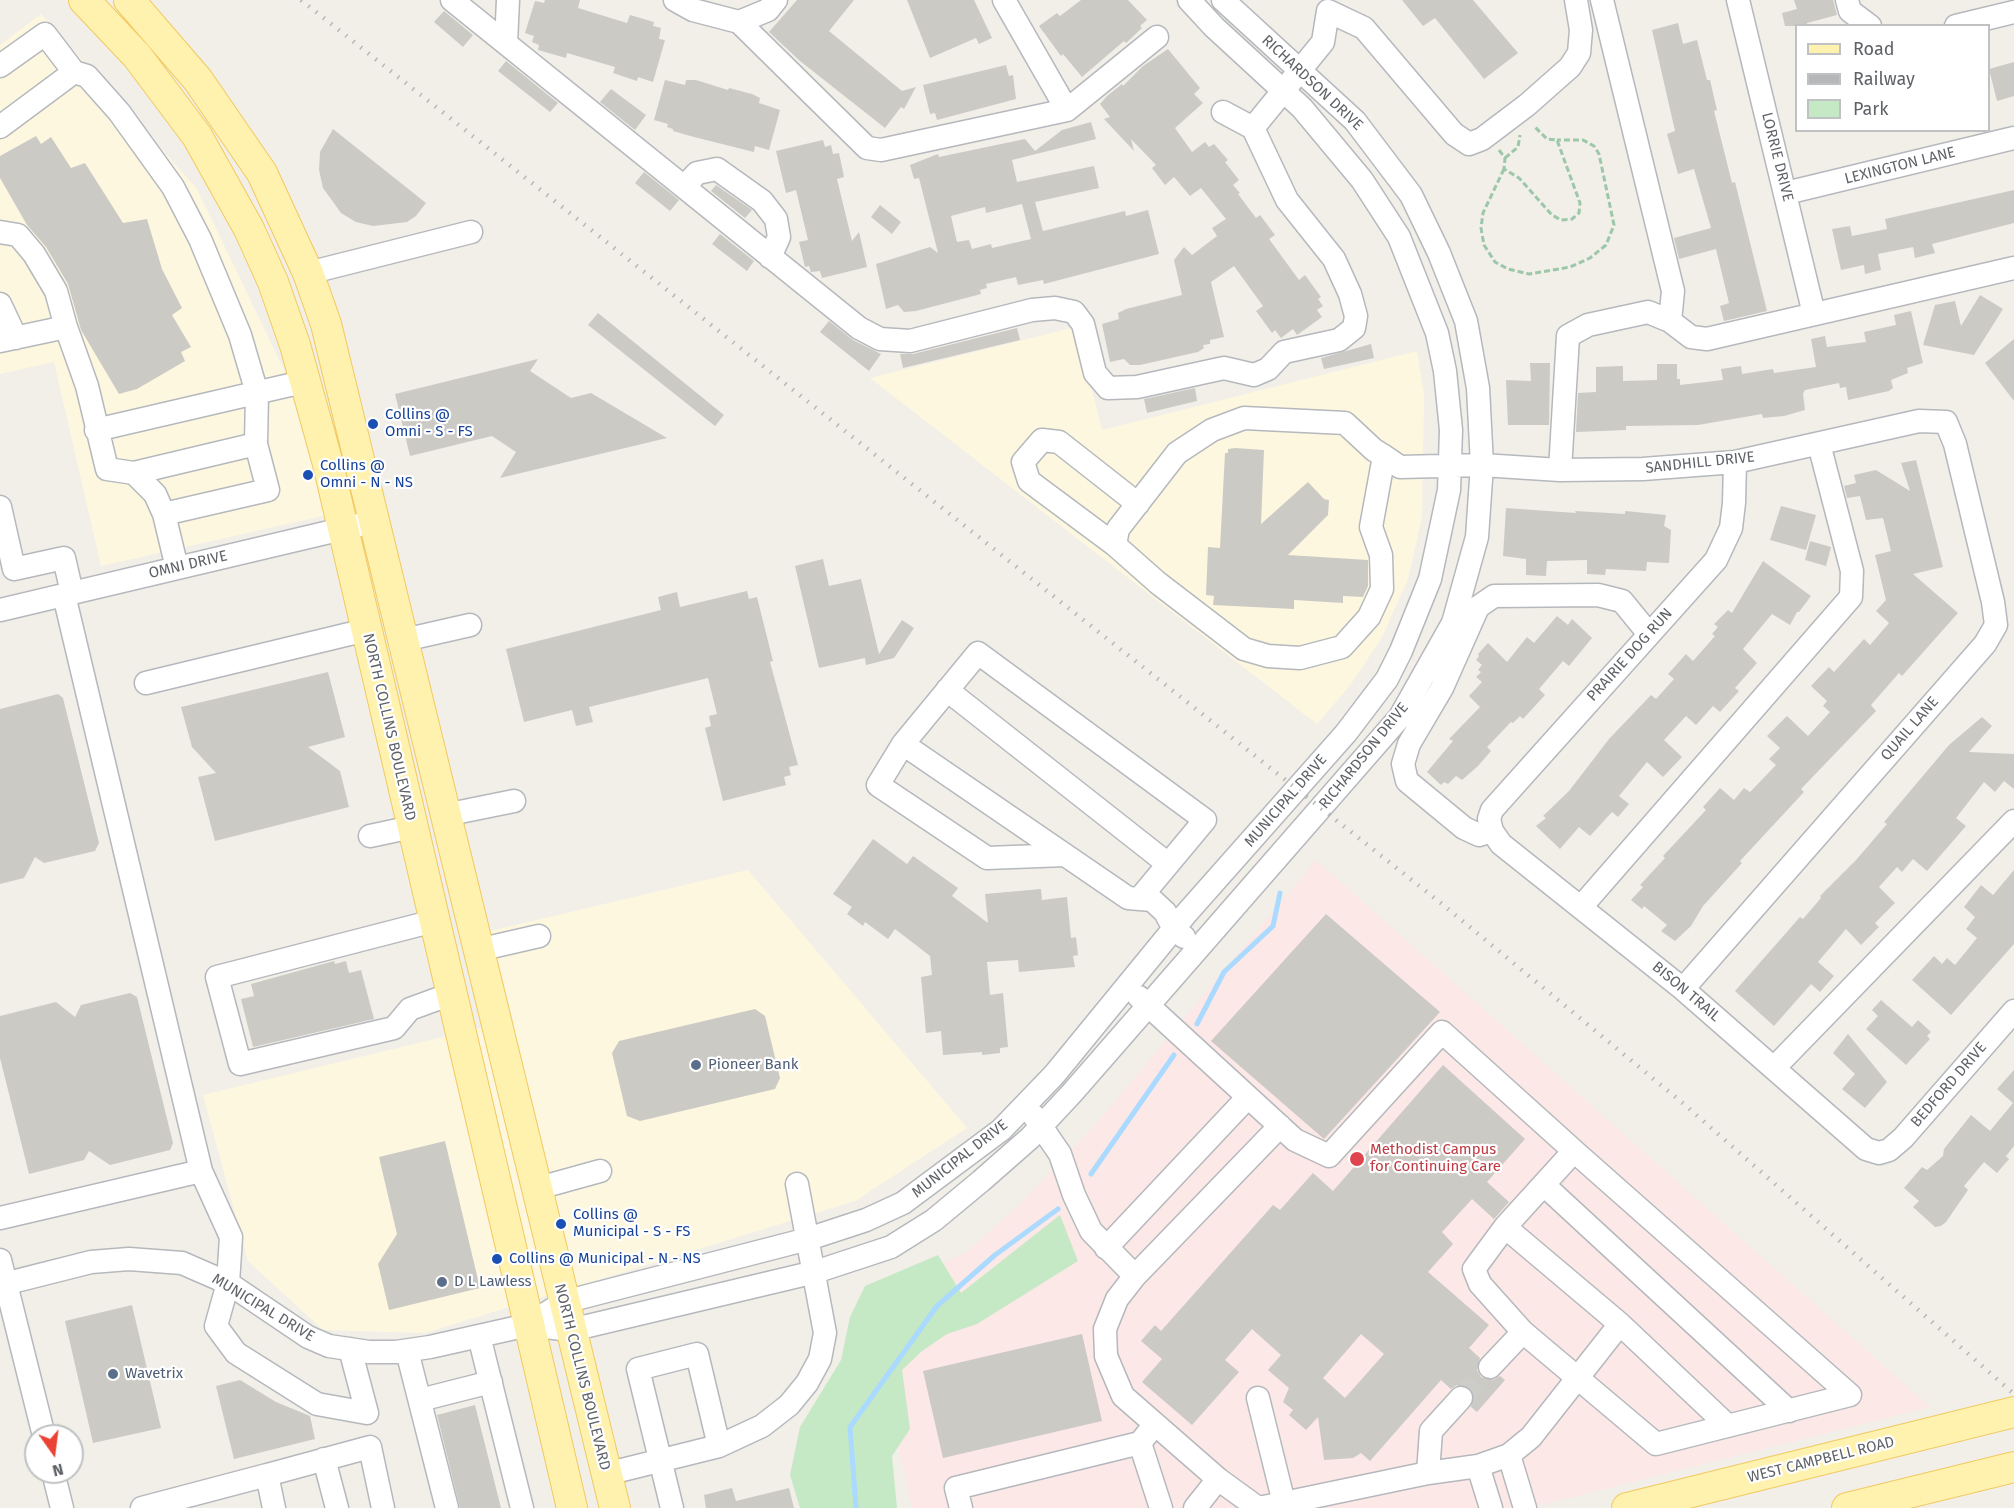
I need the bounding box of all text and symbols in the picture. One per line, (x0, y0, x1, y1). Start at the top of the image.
legend (1795, 24, 1990, 132)
street label: RICHARDSON DRIVE (1258, 31, 1366, 135)
text: Road (1853, 38, 1895, 60)
text: Railway (1853, 68, 1915, 90)
text: Park (1853, 98, 1888, 120)
street label: LORRIE DRIVE (1757, 111, 1797, 203)
street label: LEXINGTON LANE (1843, 144, 1957, 188)
place label: Collins @ Omni - S - FS (385, 406, 473, 441)
marker: Collins @ Omni - S - FS (366, 417, 380, 431)
street label: SANDHILL DRIVE (1645, 448, 1755, 478)
place label: Collins @ Omni - N - NS (320, 457, 413, 492)
marker: Collins @ Omni - N - NS (301, 468, 315, 482)
street label: OMNI DRIVE (147, 547, 229, 583)
street label: PRAIRIE DOG RUN (1584, 605, 1676, 705)
street label: NORTH COLLINS BOULEVARD (359, 631, 419, 823)
street label: QUAIL LANE (1877, 693, 1943, 765)
street label: RICHARDSON DRIVE (1316, 699, 1412, 813)
street label: MUNICIPAL DRIVE (1241, 751, 1331, 851)
street label: BISON TRAIL (1648, 958, 1724, 1026)
street label: BEDFORD DRIVE (1907, 1039, 1991, 1131)
place label: Pioneer Bank (708, 1056, 798, 1074)
marker: Pioneer Bank (689, 1058, 703, 1072)
street label: MUNICIPAL DRIVE (909, 1116, 1011, 1202)
place label: Methodist Campus for Continuing Care (1370, 1141, 1501, 1176)
marker: Methodist Campus for Continuing Care (1348, 1150, 1366, 1168)
place label: Collins @ Municipal - S - FS (573, 1206, 690, 1241)
marker: Collins @ Municipal - S - FS (554, 1217, 568, 1231)
place label: Collins @ Municipal - N - NS (509, 1250, 701, 1268)
marker: Collins @ Municipal - N - NS (490, 1252, 504, 1266)
street label: MUNICIPAL DRIVE (208, 1270, 318, 1346)
place label: D L Lawless (454, 1273, 532, 1291)
marker: D L Lawless (435, 1275, 449, 1289)
street label: NORTH COLLINS BOULEVARD (550, 1282, 614, 1472)
place label: Wavetrix (125, 1365, 183, 1383)
marker: Wavetrix (106, 1367, 120, 1381)
north arrow (24, 1424, 84, 1484)
street label: WEST CAMPBELL ROAD (1746, 1433, 1896, 1487)
text: N (51, 1460, 65, 1481)

